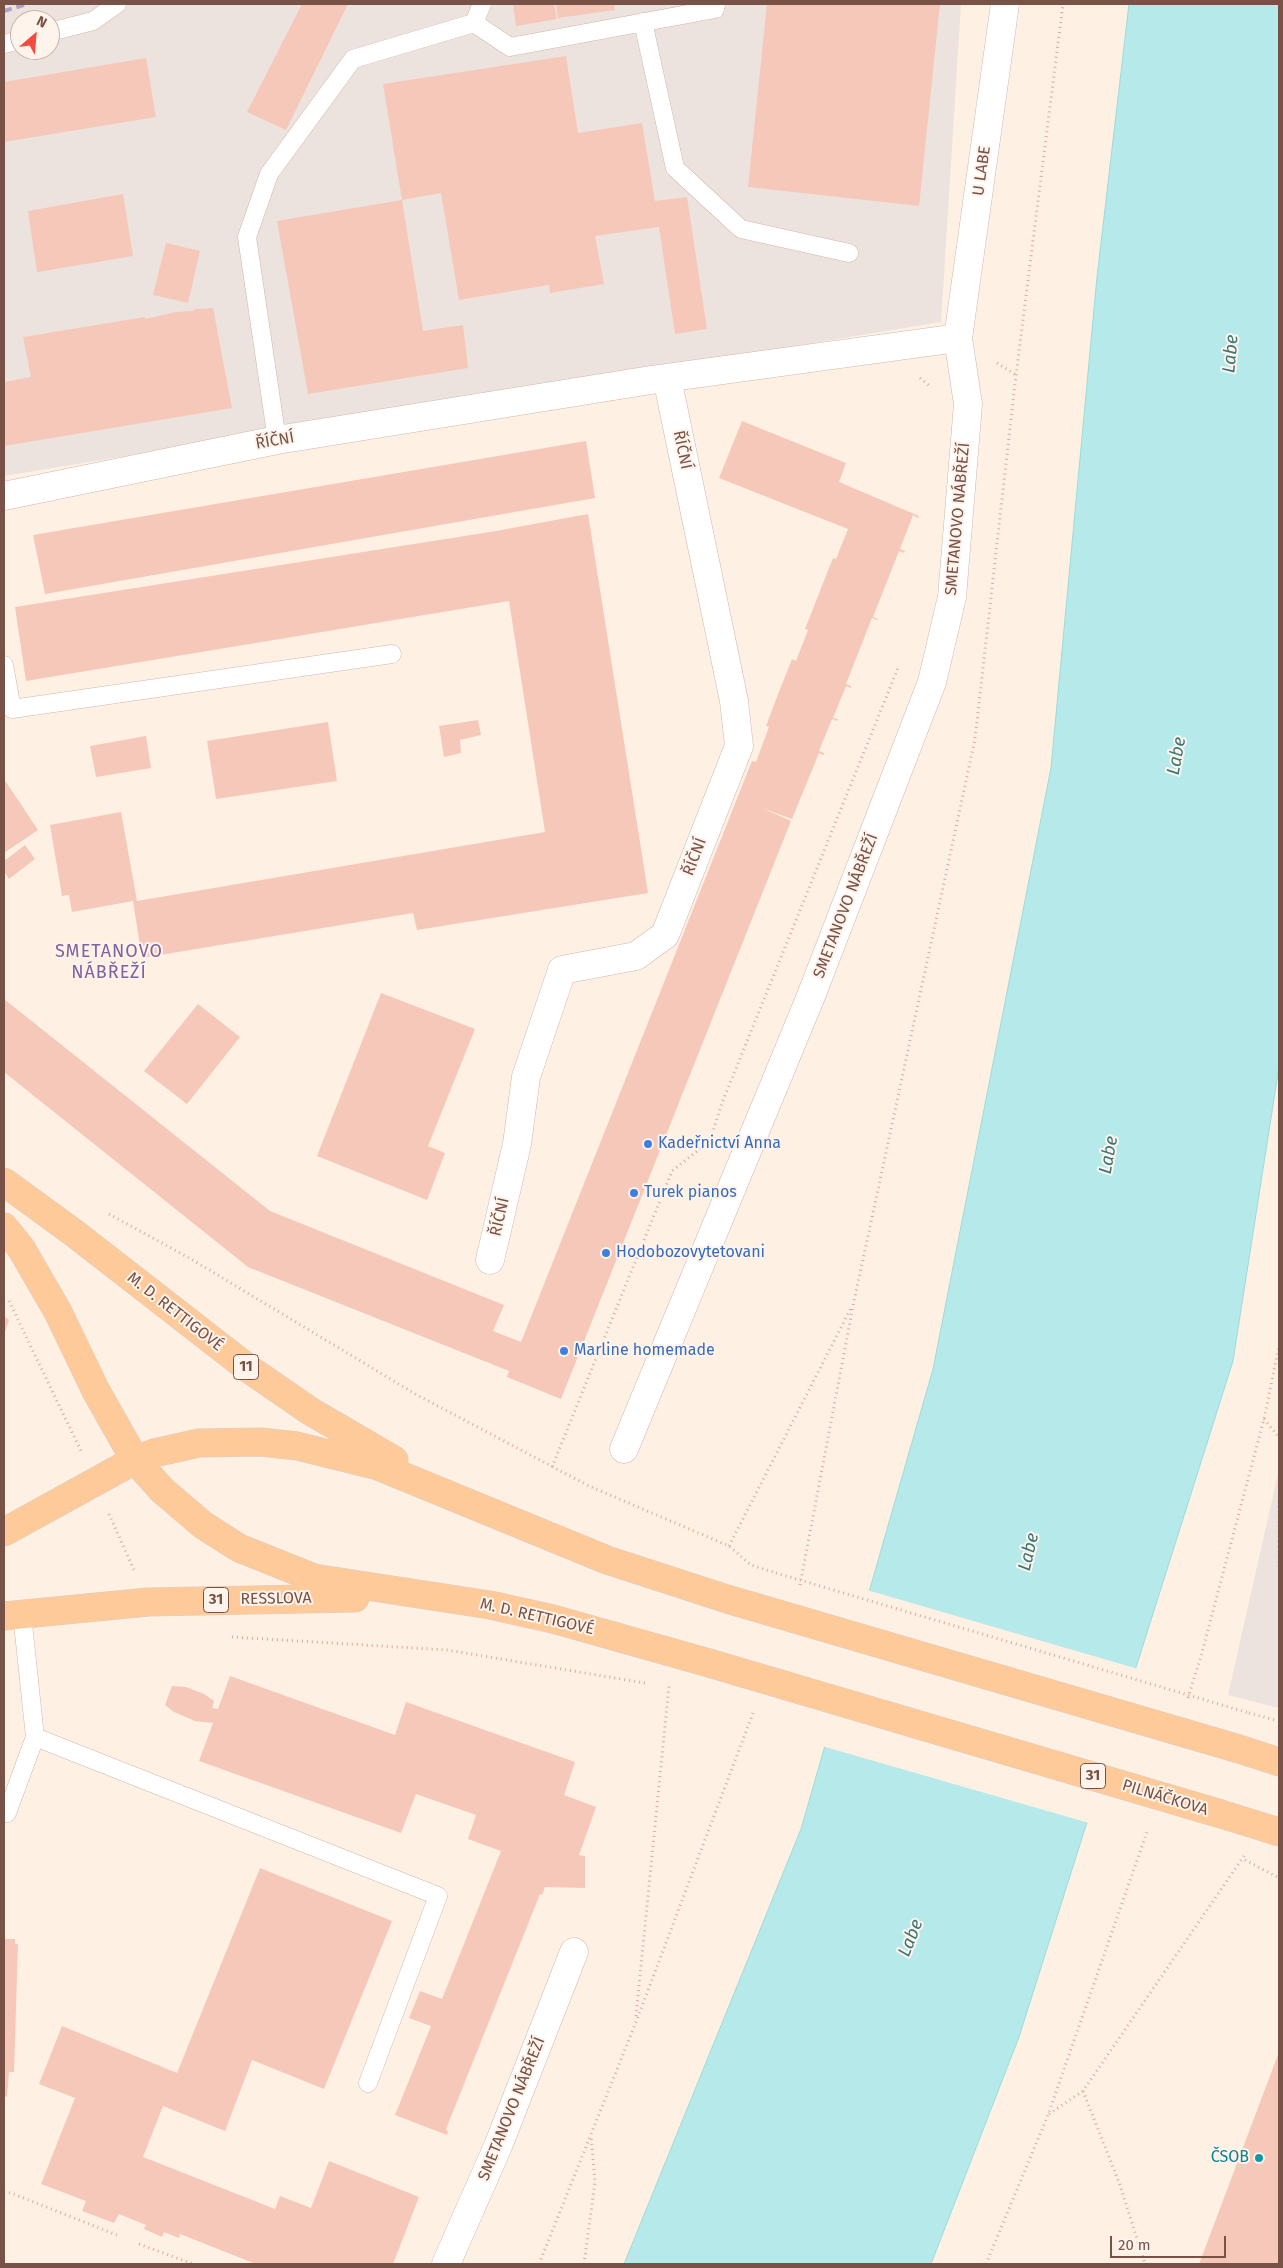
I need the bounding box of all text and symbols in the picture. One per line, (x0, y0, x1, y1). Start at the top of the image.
north arrow (10, 10, 60, 60)
text: N (34, 12, 50, 32)
street label: U LABE (969, 145, 995, 197)
water label: Labe (1219, 334, 1243, 374)
street label: ŘÍČNÍ (254, 428, 296, 454)
street label: ŘÍČNÍ (669, 429, 695, 471)
street label: SMETANOVO NÁBŘEŽÍ (942, 442, 974, 596)
water label: Labe (1163, 735, 1191, 777)
street label: SMETANOVO NÁBŘEŽÍ (810, 831, 882, 981)
street label: ŘÍČNÍ (679, 835, 711, 879)
district label: SMETANOVO NÁBŘEŽÍ (54, 941, 164, 984)
place label: Kadeřnictví Anna (658, 1134, 781, 1154)
water label: Labe (1095, 1134, 1123, 1176)
marker: Kadeřnictví Anna (642, 1138, 654, 1150)
place label: Turek pianos (644, 1183, 737, 1203)
marker: Turek pianos (628, 1187, 640, 1199)
street label: ŘÍČNÍ (486, 1196, 514, 1238)
place label: Hodobozovytetovani (616, 1243, 765, 1263)
marker: Hodobozovytetovani (600, 1247, 612, 1259)
street label: M. D. RETTIGOVÉ (123, 1269, 227, 1355)
place label: Marline homemade (574, 1341, 715, 1361)
marker: Marline homemade (558, 1345, 570, 1357)
road number: 11 (234, 1354, 258, 1380)
water label: Labe (1014, 1531, 1044, 1573)
road number: 31 (204, 1588, 228, 1612)
street label: RESSLOVA (240, 1589, 312, 1609)
street label: M. D. RETTIGOVÉ (478, 1595, 596, 1639)
road number: 31 (1080, 1764, 1106, 1788)
street label: PILNÁČKOVA (1120, 1776, 1210, 1820)
water label: Labe (894, 1916, 928, 1960)
street label: SMETANOVO NÁBŘEŽÍ (474, 2034, 550, 2184)
place label: ČSOB (1211, 2148, 1249, 2168)
marker: ČSOB (1253, 2152, 1265, 2164)
scale bar (1113, 2226, 1229, 2258)
text: 20 m (1118, 2236, 1151, 2254)

